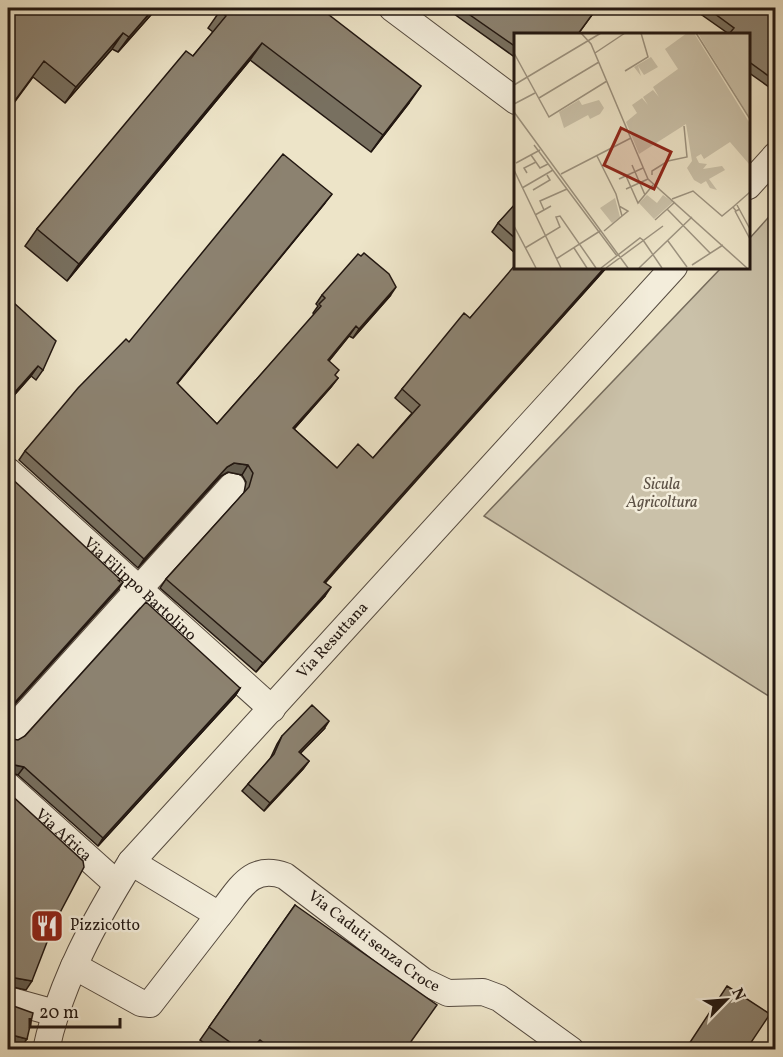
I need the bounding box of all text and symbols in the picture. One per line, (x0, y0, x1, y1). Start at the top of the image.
inset map (514, 33, 750, 268)
park label: Sicula Agricoltura (625, 474, 698, 514)
street label: Via Filippo Bartolino (78, 533, 201, 646)
street label: Via Resuttana (292, 597, 374, 684)
street label: Via Africa (30, 804, 96, 867)
street label: Via Caduti senza Croce (303, 886, 443, 998)
restaurant icon: Pizzicotto (29, 908, 65, 944)
place label: Pizzicotto (70, 915, 140, 937)
north arrow (696, 970, 756, 1030)
text: N (725, 985, 750, 1005)
scale bar (30, 991, 120, 1029)
text: 20 m (39, 1001, 79, 1026)

